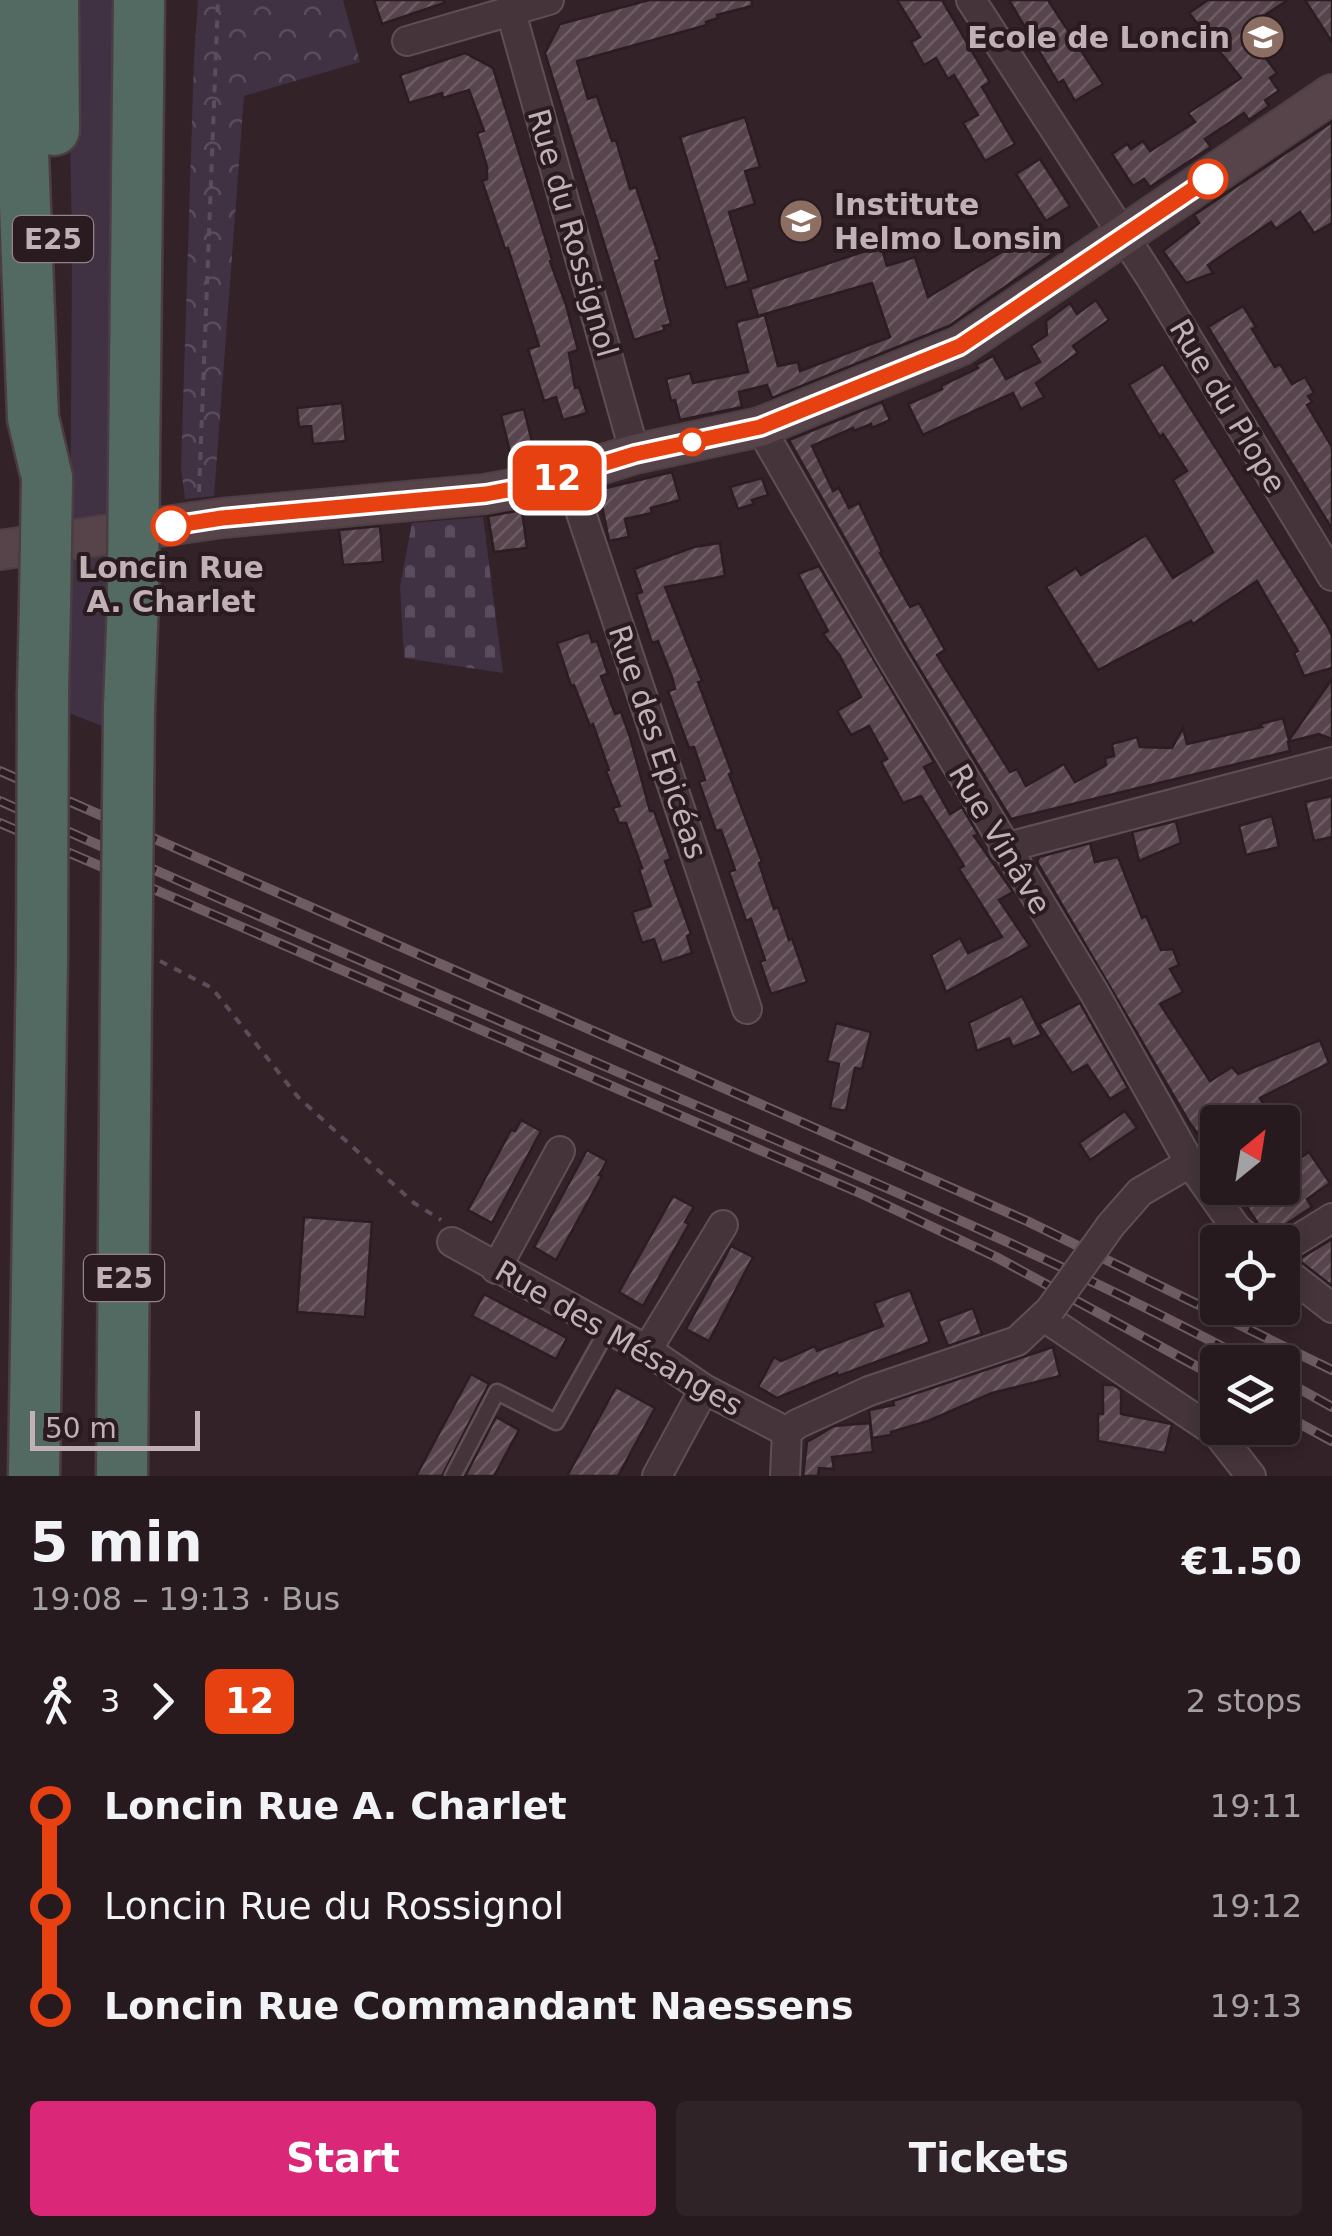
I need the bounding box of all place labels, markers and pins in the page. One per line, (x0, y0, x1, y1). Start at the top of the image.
school or university icon: Ecole de Loncin (1240, 14, 1286, 60)
place label: Ecole de Loncin (967, 20, 1230, 55)
unlabelled marker (1189, 160, 1227, 198)
place label: Institute Helmo Lonsin (834, 187, 1063, 256)
school or university icon: Institute Helmo Lonsin (778, 198, 824, 244)
unlabelled marker (679, 429, 705, 455)
marker: Loncin Rue A. Charlet (152, 507, 190, 545)
place label: Loncin Rue A. Charlet (78, 550, 264, 619)

